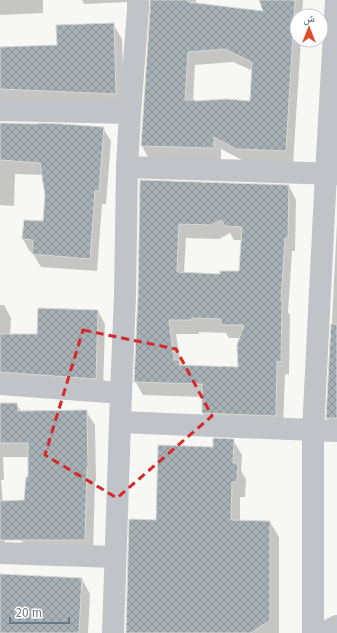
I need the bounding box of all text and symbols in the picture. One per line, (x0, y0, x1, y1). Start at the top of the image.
north arrow (289, 8, 329, 48)
text: ش (303, 12, 315, 26)
scale bar (10, 599, 69, 625)
text: 20 m (16, 606, 42, 620)

